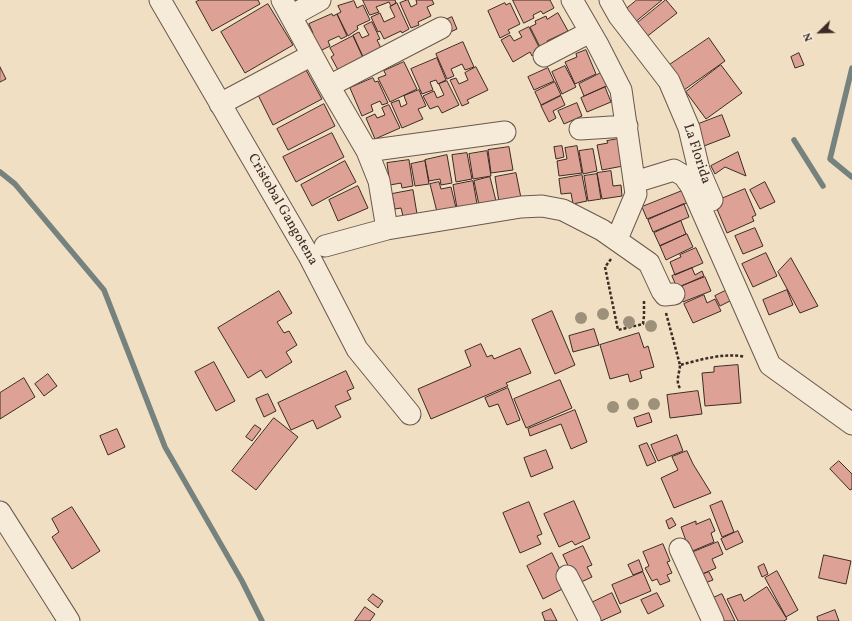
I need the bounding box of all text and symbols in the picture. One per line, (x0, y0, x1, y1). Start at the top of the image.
north arrow (800, 12, 840, 52)
text: N (800, 30, 817, 43)
street label: La Florida (678, 122, 714, 186)
street label: Cristobal Gangotena (243, 151, 321, 269)

